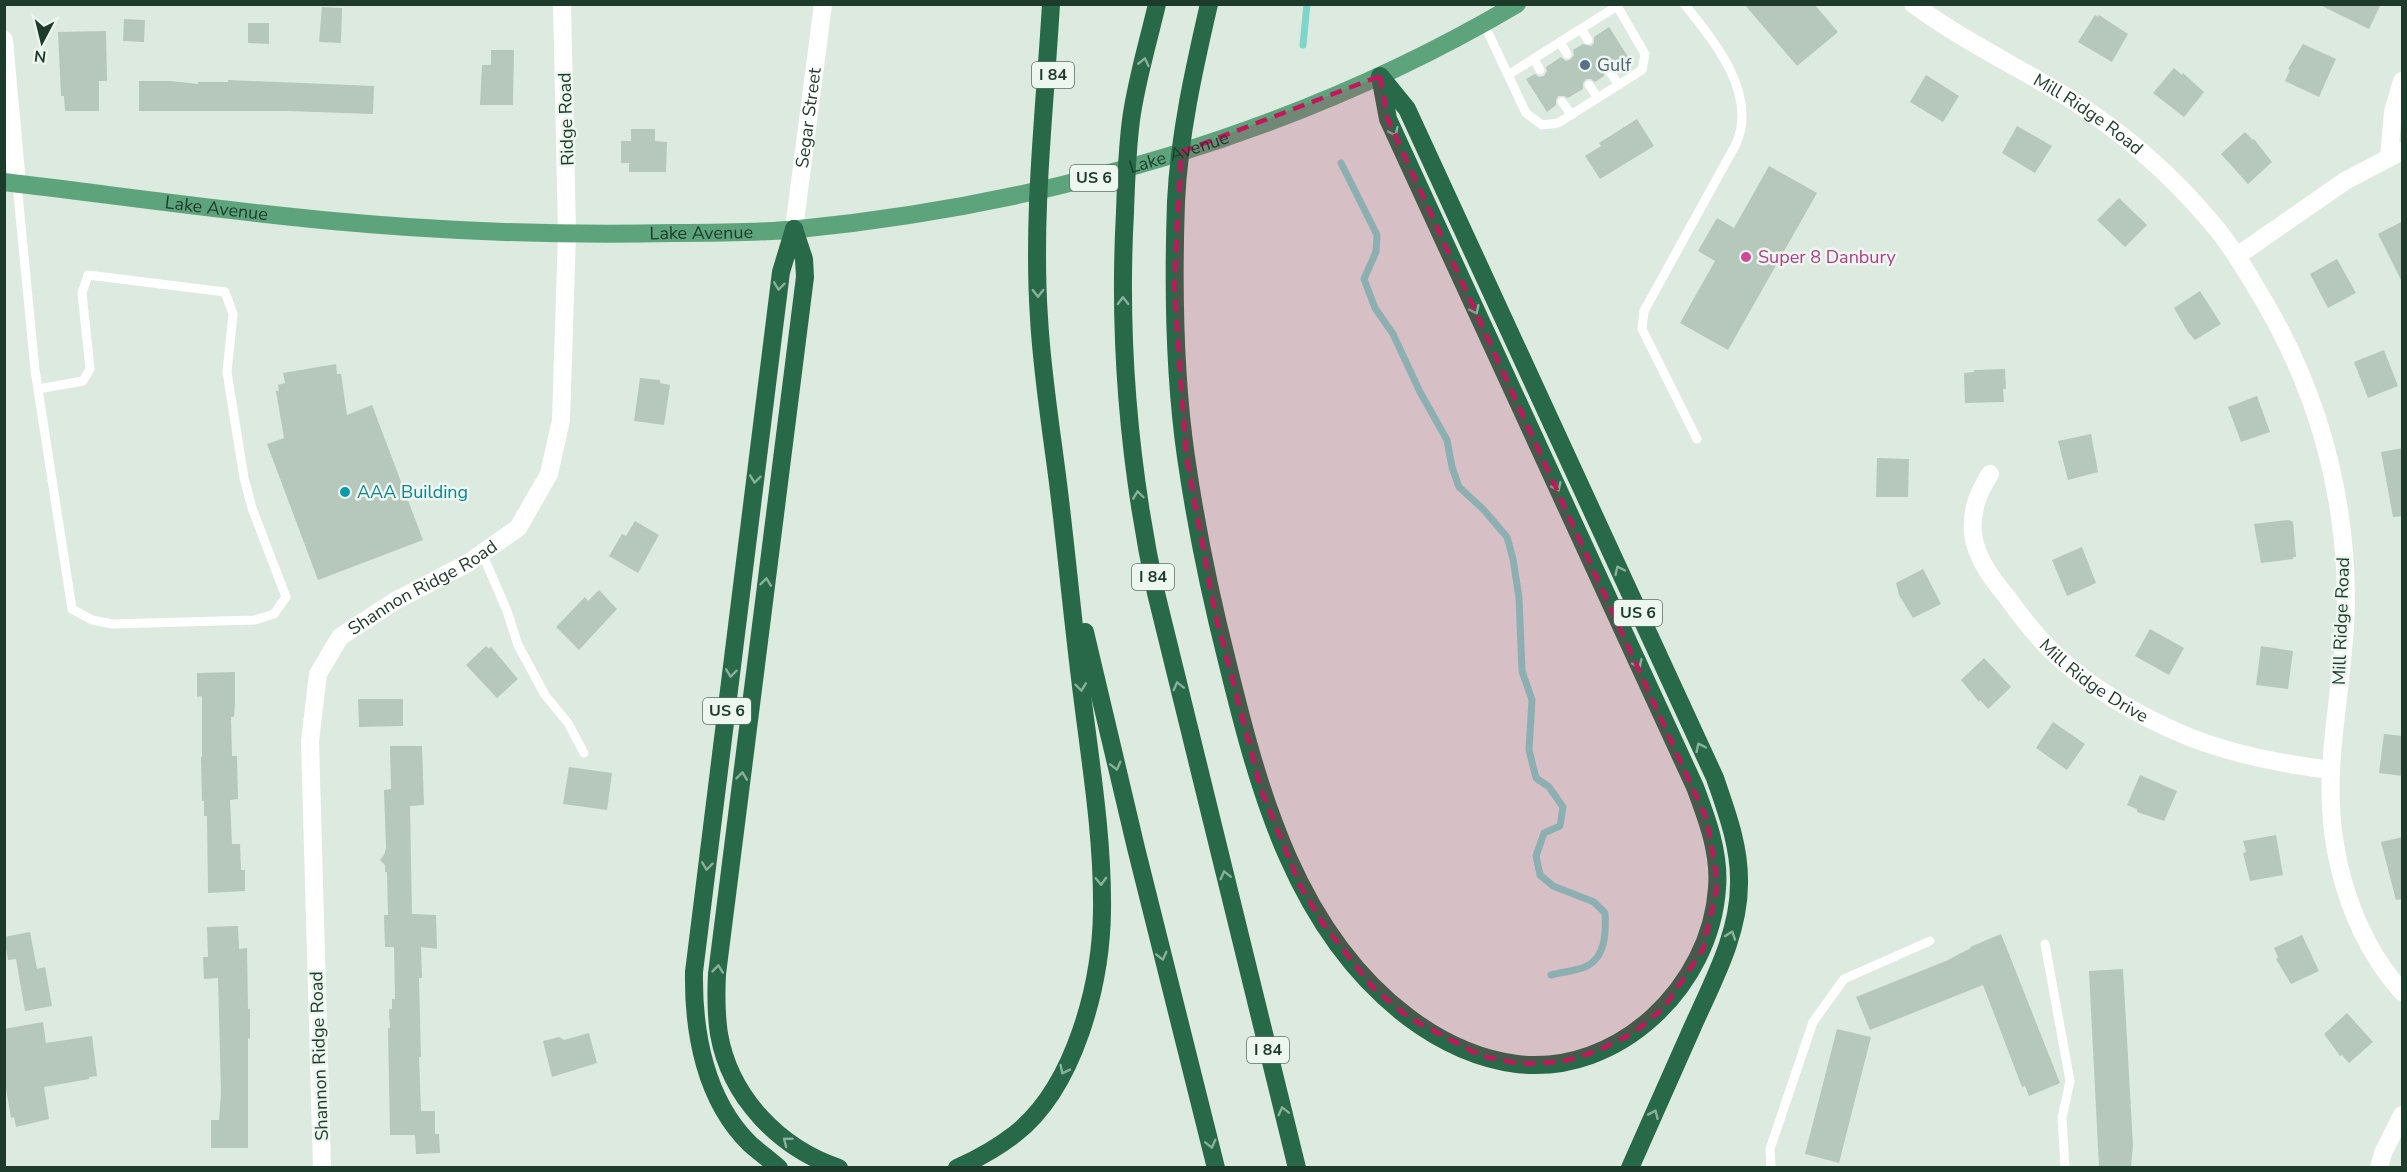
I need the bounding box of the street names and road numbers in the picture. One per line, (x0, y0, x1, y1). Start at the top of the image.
road number: I 84 (1032, 62, 1074, 88)
street label: Segar Street (790, 66, 827, 170)
street label: Mill Ridge Road (2029, 68, 2148, 160)
street label: Ridge Road (552, 72, 580, 166)
street label: Lake Avenue (1126, 125, 1232, 179)
road number: US 6 (1070, 165, 1118, 191)
street label: Lake Avenue (164, 190, 269, 226)
street label: Lake Avenue (649, 220, 754, 245)
street label: Shannon Ridge Road (343, 534, 502, 641)
street label: Mill Ridge Road (2327, 557, 2355, 685)
road number: I 84 (1132, 564, 1174, 590)
road number: US 6 (1614, 600, 1662, 626)
street label: Mill Ridge Drive (2034, 633, 2152, 728)
road number: US 6 (703, 698, 751, 724)
street label: Shannon Ridge Road (304, 971, 334, 1141)
road number: I 84 (1247, 1037, 1289, 1063)

